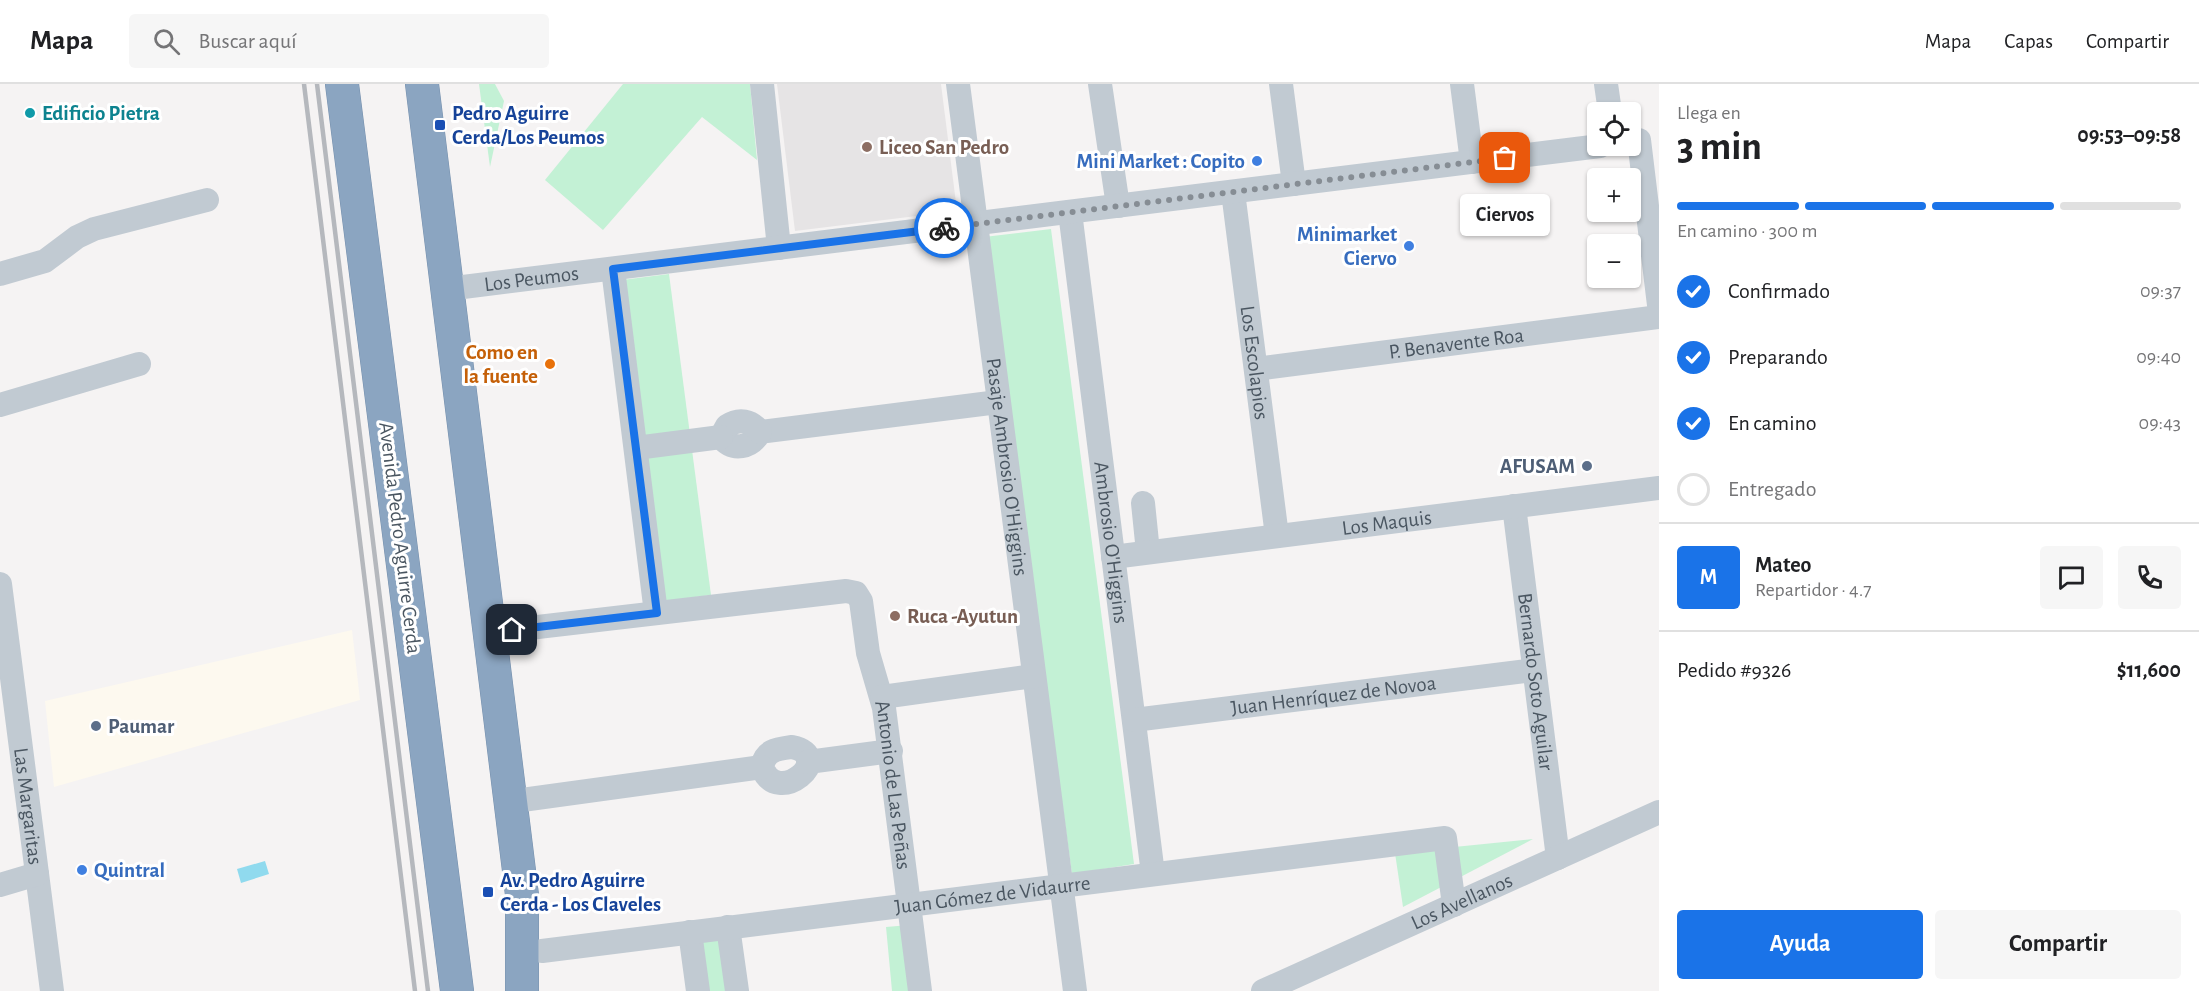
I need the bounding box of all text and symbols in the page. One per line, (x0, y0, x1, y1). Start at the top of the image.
search box (129, 14, 549, 68)
icon: search (150, 25, 183, 58)
text: Mapa (30, 27, 93, 55)
text: Buscar aquí (198, 30, 297, 52)
text: Mapa (1925, 31, 1971, 52)
text: Capas (2004, 31, 2053, 52)
text: Compartir (2086, 31, 2169, 52)
map controls (1587, 102, 1641, 288)
button: locate (1587, 102, 1641, 156)
place label: Edificio Pietra (42, 103, 160, 124)
place label: Pedro Aguirre Cerda/Los Peumos (452, 103, 605, 148)
text: Llega en (1677, 103, 1741, 123)
marker: Edificio Pietra (23, 106, 37, 120)
marker: Pedro Aguirre Cerda/Los Peumos (433, 118, 447, 132)
text: 09:53–09:58 (2077, 124, 2181, 146)
text: 3 min (1677, 128, 1762, 167)
pin (1479, 132, 1530, 183)
place label: Liceo San Pedro (879, 137, 1009, 158)
marker: Liceo San Pedro (860, 140, 874, 154)
icon: bag (1488, 141, 1521, 174)
place label: Mini Market : Copito (1077, 151, 1245, 172)
marker: Mini Market : Copito (1250, 154, 1264, 168)
button: + (1587, 168, 1641, 222)
callout: Ciervos (1460, 194, 1550, 236)
courier (914, 198, 974, 258)
text: Ciervos (1476, 205, 1534, 225)
icon: bike (928, 212, 961, 245)
text: En camino · 300 m (1677, 221, 1817, 241)
place label: Minimarket Ciervo (1297, 224, 1397, 269)
button: − (1587, 234, 1641, 288)
marker: Minimarket Ciervo (1402, 239, 1416, 253)
street label: Los Peumos (483, 262, 580, 295)
icon: check (1677, 275, 1710, 308)
text: Confirmado (1728, 280, 1830, 302)
text: 09:37 (2140, 281, 2181, 301)
street label: Los Escolapios (1237, 304, 1273, 421)
street label: P. Benavente Roa (1388, 324, 1525, 362)
icon: check (1677, 341, 1710, 374)
place label: Como en la fuente (463, 342, 538, 387)
text: Preparando (1728, 346, 1828, 368)
text: 09:40 (2136, 347, 2181, 367)
marker: Como en la fuente (543, 357, 557, 371)
street label: Pasaje Ambrosio O'Higgins (983, 357, 1032, 577)
icon: check (1677, 407, 1710, 440)
text: En camino (1728, 412, 1817, 434)
text: 09:43 (2139, 413, 2181, 433)
street label: Avenida Pedro Aguirre Cerda (375, 421, 425, 655)
place label: AFUSAM (1500, 456, 1575, 477)
marker: AFUSAM (1580, 459, 1594, 473)
street label: Ambrosio O'Higgins (1091, 460, 1132, 625)
text: Entregado (1728, 478, 1817, 500)
street label: Los Maquis (1341, 506, 1433, 538)
button: chat (2040, 546, 2103, 609)
button: phone (2118, 546, 2181, 609)
text: Mateo (1755, 554, 1811, 576)
text: M (1700, 566, 1717, 588)
text: Repartidor · 4.7 (1755, 580, 1872, 600)
street label: Bernardo Soto Aguilar (1514, 592, 1558, 772)
pin (486, 604, 537, 655)
place label: Ruca -Ayutun (907, 606, 1018, 627)
marker: Ruca -Ayutun (888, 609, 902, 623)
icon: home (495, 613, 528, 646)
text: Pedido #9326 (1677, 659, 1791, 681)
text: $11,600 (2117, 659, 2181, 681)
street label: Juan Henríquez de Novoa (1230, 672, 1438, 718)
street label: Antonio de Las Peñas (872, 697, 915, 871)
place label: Paumar (108, 716, 175, 737)
marker: Paumar (89, 719, 103, 733)
street label: Las Margaritas (11, 746, 46, 866)
place label: Quintral (94, 860, 165, 882)
marker: Quintral (75, 863, 89, 877)
street label: Los Avellanos (1408, 869, 1516, 933)
place label: Av. Pedro Aguirre Cerda - Los Claveles (500, 870, 661, 915)
street label: Juan Gómez de Vidaurre (893, 872, 1092, 917)
marker: Av. Pedro Aguirre Cerda - Los Claveles (481, 885, 495, 899)
button: Ayuda (1677, 910, 1923, 979)
button: Compartir (1935, 910, 2181, 979)

